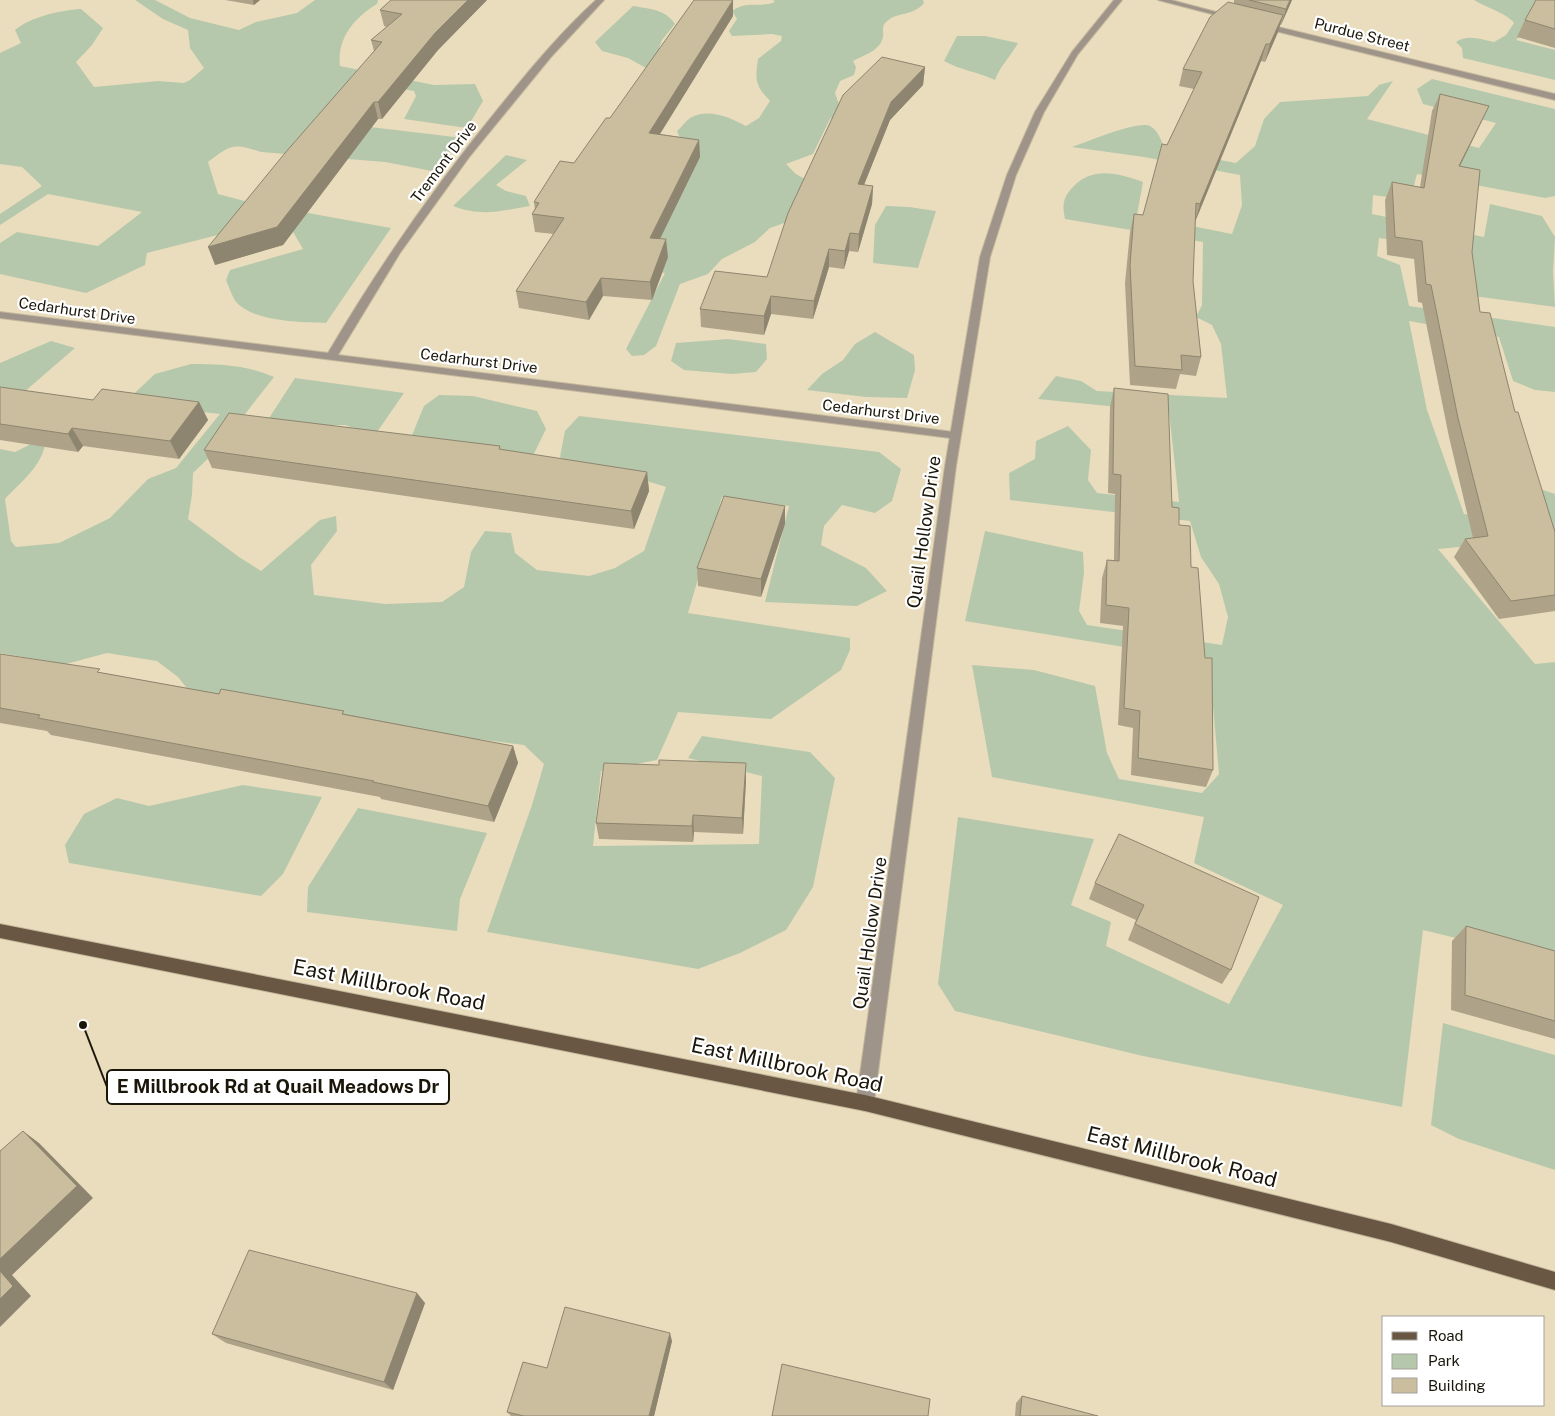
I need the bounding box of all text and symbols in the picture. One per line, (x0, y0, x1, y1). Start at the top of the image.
street label: Purdue Street (1313, 14, 1412, 55)
street label: Tremont Drive (407, 118, 480, 206)
street label: Cedarhurst Drive (17, 294, 137, 327)
street label: Cedarhurst Drive (419, 345, 539, 376)
street label: Cedarhurst Drive (821, 396, 941, 427)
street label: Quail Hollow Drive (902, 454, 945, 610)
street label: Quail Hollow Drive (848, 855, 891, 1011)
street label: East Millbrook Road (291, 954, 487, 1015)
street label: East Millbrook Road (689, 1032, 885, 1097)
callout: E Millbrook Rd at Quail Meadows Dr (107, 1070, 449, 1104)
text: E Millbrook Rd at Quail Meadows Dr (117, 1075, 440, 1097)
street label: East Millbrook Road (1084, 1121, 1280, 1192)
legend (1382, 1316, 1545, 1406)
text: Road (1428, 1327, 1464, 1344)
text: Park (1428, 1352, 1460, 1369)
text: Building (1428, 1377, 1486, 1394)

